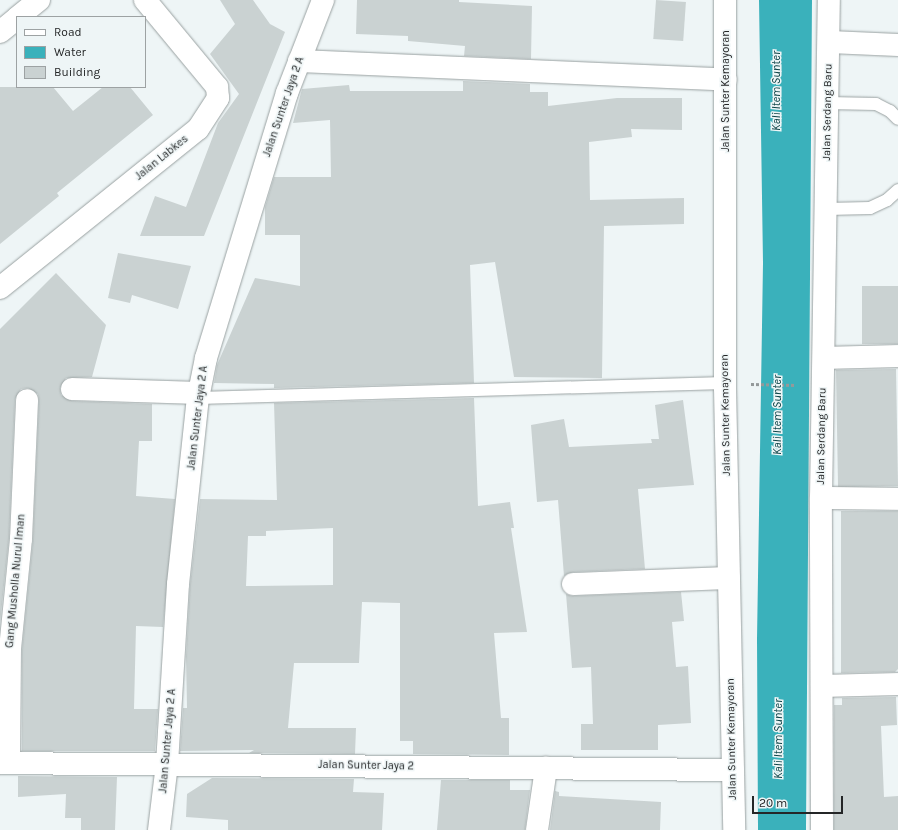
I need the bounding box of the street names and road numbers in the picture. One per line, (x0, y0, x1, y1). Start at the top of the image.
street label: Jalan Sunter Kemayoran (719, 30, 733, 152)
street label: Jalan Sunter Jaya 2 A (261, 55, 307, 159)
street label: Jalan Serdang Baru (821, 64, 835, 160)
street label: Jalan Labkes (133, 133, 191, 183)
street label: Jalan Sunter Kemayoran (718, 354, 734, 476)
street label: Jalan Sunter Jaya 2 A (185, 365, 211, 471)
street label: Jalan Serdang Baru (815, 388, 829, 484)
street label: Gang Musholla Nurul Iman (4, 513, 28, 649)
street label: Jalan Sunter Kemayoran (724, 678, 740, 800)
street label: Jalan Sunter Jaya 2 A (157, 688, 179, 794)
street label: Jalan Sunter Jaya 2 (318, 759, 414, 773)

